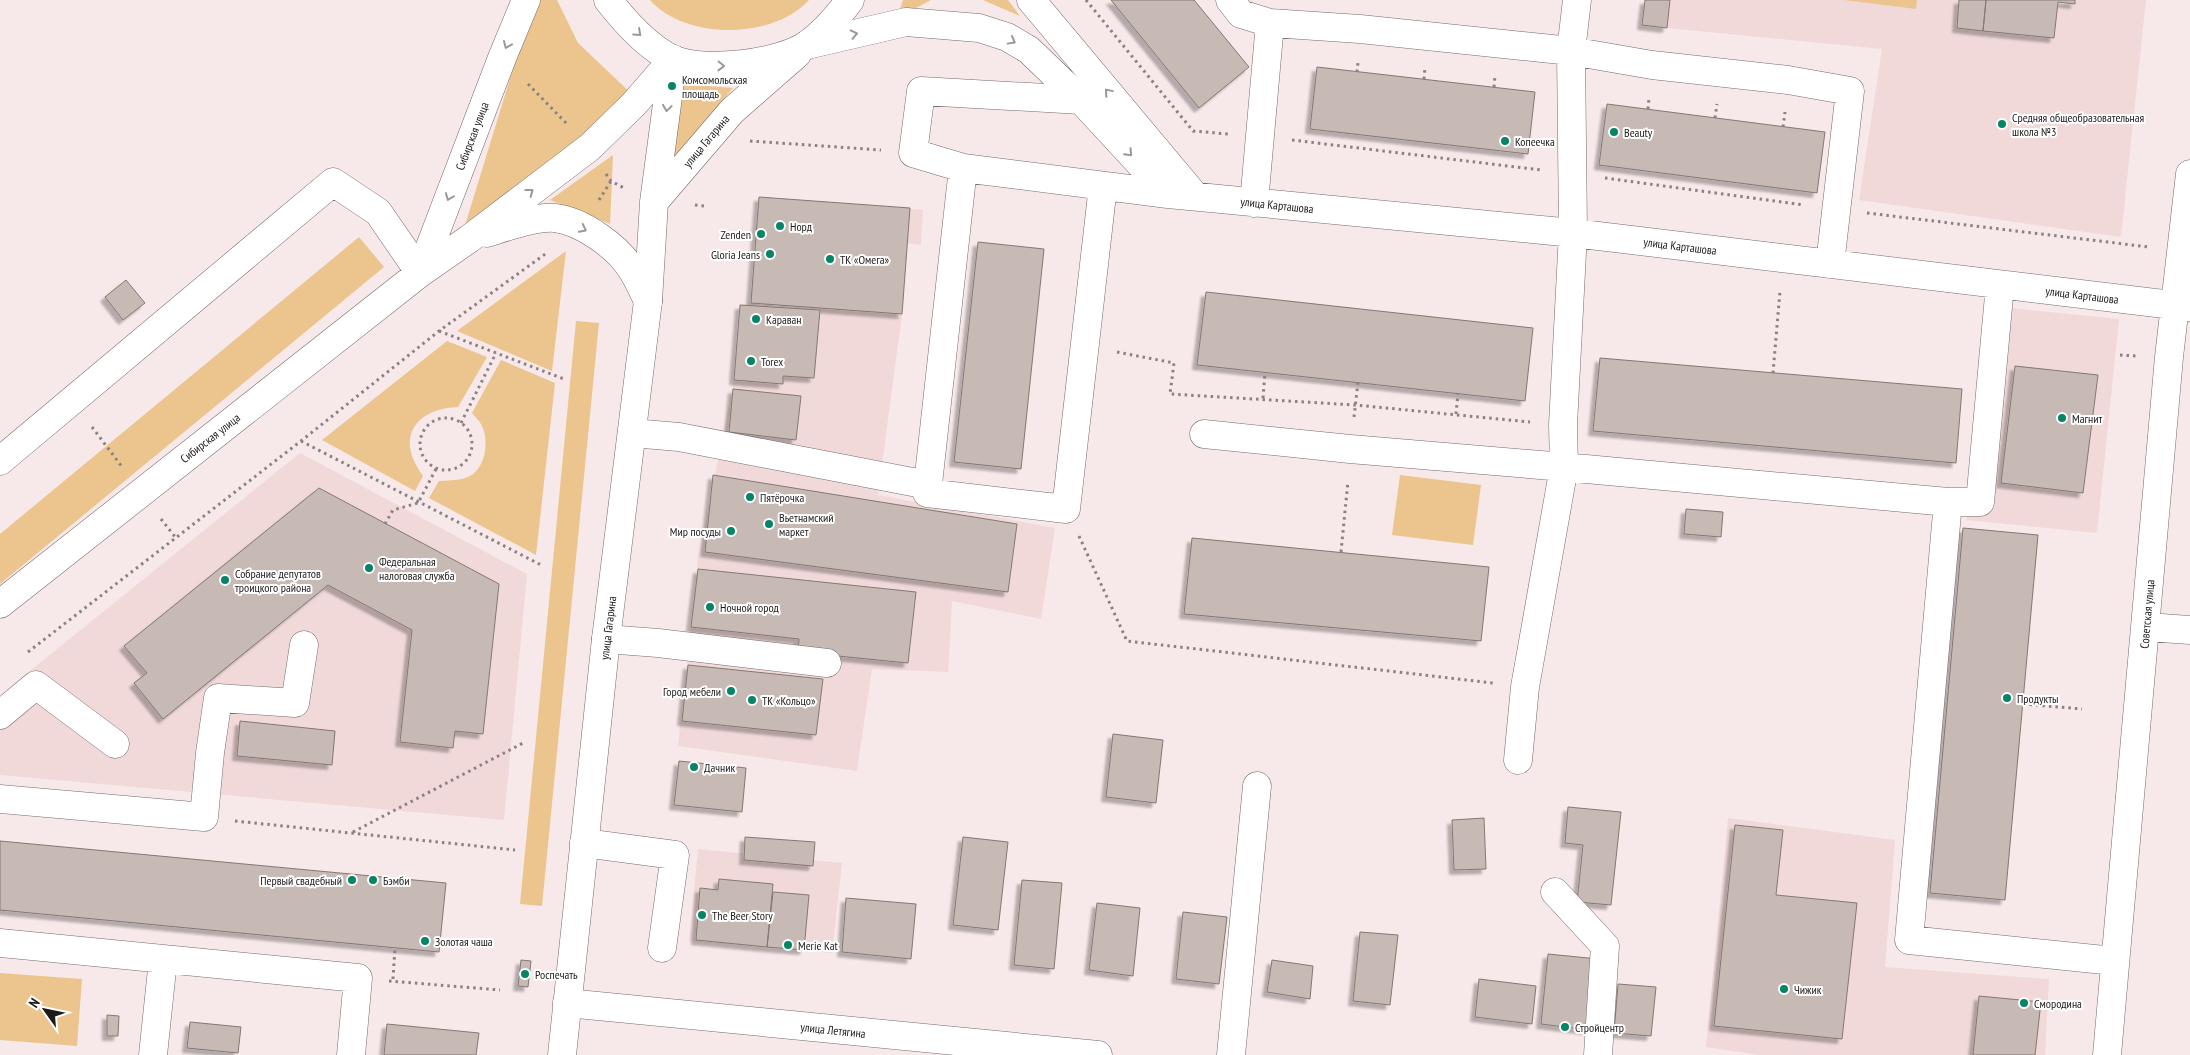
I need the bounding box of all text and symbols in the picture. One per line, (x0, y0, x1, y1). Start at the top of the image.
one-way arrow (632, 27, 641, 36)
one-way arrow (850, 29, 859, 40)
one-way arrow (1007, 35, 1016, 45)
one-way arrow (502, 40, 513, 49)
one-way arrow (718, 60, 726, 71)
place label: Комсомольская площадь (682, 72, 748, 101)
marker: Комсомольская площадь (666, 80, 678, 92)
one-way arrow (1104, 88, 1113, 97)
street label: Сибирская улица (452, 100, 492, 172)
one-way arrow (662, 104, 673, 112)
place label: Средняя общеобразовательная школа №3 (2012, 110, 2145, 139)
street label: улица Гагарина (680, 112, 732, 170)
marker: Средняя общеобразовательная школа №3 (1996, 118, 2008, 130)
place label: Beauty (1624, 125, 1653, 140)
marker: Beauty (1608, 126, 1620, 138)
place label: Копеечка (1515, 134, 1555, 149)
marker: Копеечка (1499, 135, 1511, 147)
one-way arrow (1123, 147, 1132, 156)
one-way arrow (524, 190, 533, 198)
one-way arrow (445, 192, 455, 201)
street label: улица Карташова (1240, 194, 1315, 216)
place label: Норд (790, 219, 813, 234)
marker: Норд (774, 220, 786, 232)
one-way arrow (578, 223, 587, 233)
place label: Zenden (721, 227, 751, 242)
marker: Zenden (755, 228, 767, 240)
street label: улица Карташова (1643, 234, 1718, 258)
place label: Gloria Jeans (711, 247, 760, 262)
marker: Gloria Jeans (764, 248, 776, 260)
place label: ТК «Омега» (840, 252, 890, 267)
marker: ТК «Омега» (824, 253, 836, 265)
street label: улица Карташова (2045, 283, 2120, 307)
place label: Караван (766, 312, 802, 327)
marker: Караван (750, 313, 762, 325)
place label: Torex (761, 354, 783, 369)
marker: Torex (745, 355, 757, 367)
street label: Сибирская улица (177, 410, 243, 466)
place label: Магнит (2072, 411, 2102, 426)
marker: Магнит (2056, 412, 2068, 424)
place label: Пятёрочка (760, 490, 804, 505)
marker: Пятёрочка (744, 491, 756, 503)
place label: Вьетнамский маркет (779, 510, 834, 539)
marker: Вьетнамский маркет (763, 518, 775, 530)
place label: Мир посуды (670, 524, 721, 539)
marker: Мир посуды (725, 525, 737, 537)
place label: Федеральная налоговая служба (379, 554, 455, 583)
marker: Федеральная налоговая служба (363, 562, 375, 574)
place label: Собрание депутатов троицкого района (235, 566, 321, 595)
marker: Собрание депутатов троицкого района (219, 574, 231, 586)
street label: Советская улица (2137, 579, 2158, 649)
street label: улица Гагарина (597, 595, 619, 661)
place label: Ночной город (720, 600, 780, 615)
marker: Ночной город (704, 601, 716, 613)
place label: Город мебели (663, 684, 721, 699)
marker: Город мебели (725, 685, 737, 697)
place label: Продукты (2017, 691, 2058, 706)
marker: Продукты (2001, 692, 2013, 704)
place label: ТК «Кольцо» (762, 693, 816, 708)
marker: ТК «Кольцо» (746, 694, 758, 706)
place label: Дачник (704, 760, 736, 775)
marker: Дачник (688, 761, 700, 773)
place label: Первый свадебный (260, 873, 342, 888)
place label: Бэмби (383, 873, 410, 888)
marker: Первый свадебный (346, 874, 358, 886)
marker: Бэмби (367, 874, 379, 886)
place label: The Beer Story (712, 908, 773, 923)
marker: The Beer Story (696, 909, 708, 921)
place label: Золотая чаша (435, 934, 493, 949)
marker: Золотая чаша (419, 935, 431, 947)
place label: Merie Kat (798, 938, 838, 953)
marker: Merie Kat (782, 939, 794, 951)
place label: Роспечать (535, 967, 578, 982)
marker: Роспечать (519, 968, 531, 980)
place label: Чижик (1794, 982, 1822, 997)
marker: Чижик (1778, 983, 1790, 995)
north arrow (20, 985, 70, 1035)
text: N (24, 995, 44, 1011)
place label: Смородина (2034, 996, 2082, 1011)
marker: Смородина (2018, 997, 2030, 1009)
street label: улица Летягина (800, 1019, 867, 1041)
place label: Стройцентр (1575, 1020, 1624, 1035)
marker: Стройцентр (1559, 1021, 1571, 1033)

